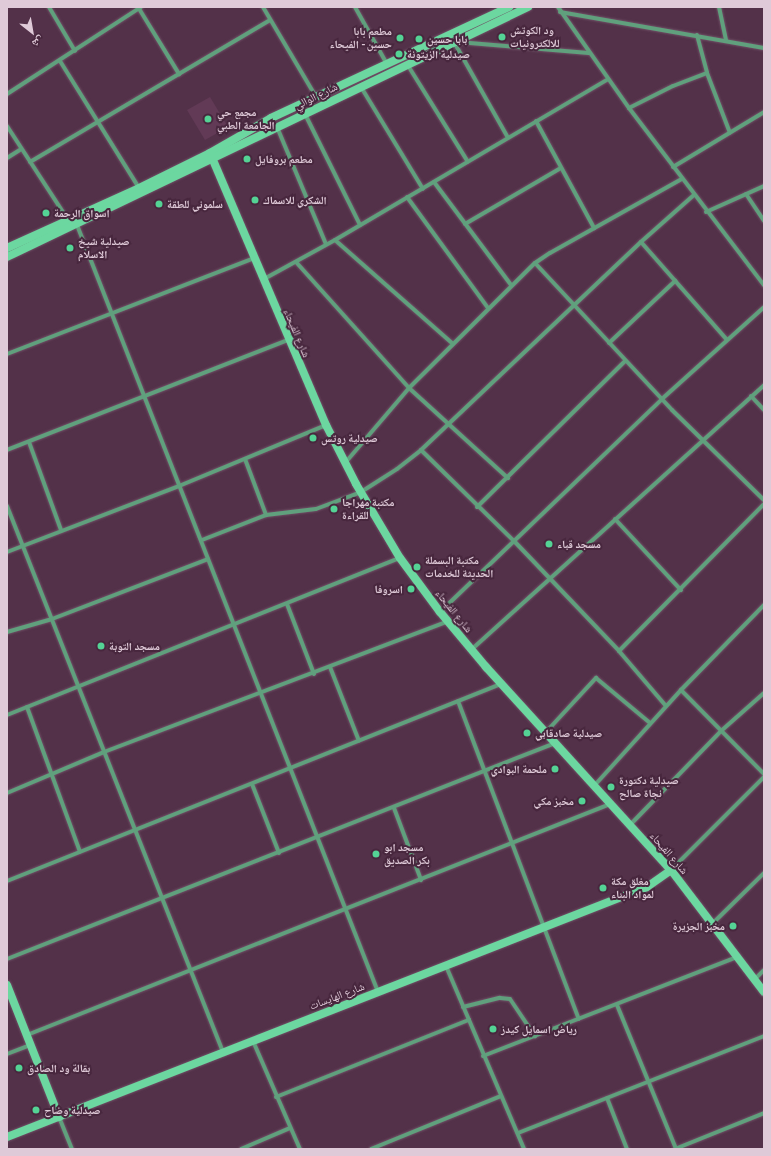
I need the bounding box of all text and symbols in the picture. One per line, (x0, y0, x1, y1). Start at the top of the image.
north arrow (12, 12, 52, 52)
place label: ود الكوتش للالكترونيات (510, 24, 560, 50)
place label: مطعم بابا حسين - الفيحاء (328, 25, 392, 51)
place label: بابا حسين (427, 32, 467, 46)
marker: ود الكوتش للالكترونيات (497, 32, 507, 42)
marker: مطعم بابا حسين - الفيحاء (395, 33, 405, 43)
text: ش (30, 34, 46, 50)
marker: بابا حسين (414, 34, 424, 44)
place label: صيدلية الزيتونة (407, 47, 470, 61)
marker: صيدلية الزيتونة (394, 49, 404, 59)
street label: شارع الوالي (292, 80, 340, 112)
place label: مجمع حي الجامعة الطبي (217, 106, 275, 132)
marker: مجمع حي الجامعة الطبي (202, 113, 214, 125)
place label: مطعم بروفايل (255, 152, 313, 166)
marker: مطعم بروفايل (242, 154, 252, 164)
place label: الشكري للاسماك (263, 193, 327, 207)
marker: الشكري للاسماك (250, 195, 260, 205)
place label: سلموني للطقة (167, 197, 223, 211)
marker: سلموني للطقة (154, 199, 164, 209)
place label: اسواق الرحمة (54, 206, 110, 220)
marker: اسواق الرحمة (41, 208, 51, 218)
place label: صيدلية شيخ الاسلام (78, 235, 130, 261)
marker: صيدلية شيخ الاسلام (65, 243, 75, 253)
street label: شارع الفيحاء (281, 307, 313, 359)
place label: صيدلية روتس (321, 431, 378, 445)
marker: صيدلية روتس (308, 433, 318, 443)
place label: مكتبة مهراجا للقراءة (342, 496, 394, 522)
marker: مكتبة مهراجا للقراءة (329, 504, 339, 514)
place label: مسجد قباء (557, 537, 601, 551)
marker: مسجد قباء (544, 539, 554, 549)
place label: مكتبة البسملة الحديثة للخدمات (425, 554, 493, 580)
marker: مكتبة البسملة الحديثة للخدمات (412, 562, 422, 572)
place label: اسروفا (374, 582, 403, 596)
marker: اسروفا (406, 584, 416, 594)
street label: شارع الفيحاء (433, 587, 475, 635)
place label: مسجد التوبة (109, 639, 160, 653)
marker: مسجد التوبة (96, 641, 106, 651)
place label: صيدلية صادقابي (535, 726, 602, 740)
marker: صيدلية صادقابي (522, 728, 532, 738)
place label: ملحمة البوادي (491, 762, 547, 776)
marker: ملحمة البوادي (550, 764, 560, 774)
place label: صيدلية دكتورة نجاة صالح (619, 774, 679, 800)
marker: صيدلية دكتورة نجاة صالح (606, 782, 616, 792)
place label: مخبز مكي (534, 794, 574, 808)
marker: مخبز مكي (577, 796, 587, 806)
street label: شارع الفيحاء (647, 829, 691, 877)
place label: مسجد ابو بكر الصديق (384, 841, 430, 867)
marker: مسجد ابو بكر الصديق (371, 849, 381, 859)
place label: مغلق مكة لمواد البناء (611, 875, 654, 901)
marker: مغلق مكة لمواد البناء (598, 883, 608, 893)
place label: مخبز الجزيرة (673, 919, 725, 933)
marker: مخبز الجزيرة (728, 921, 738, 931)
street label: شارع الهايسات (308, 979, 366, 1013)
place label: رياض اسمايل كيدز (501, 1022, 577, 1036)
marker: رياض اسمايل كيدز (488, 1024, 498, 1034)
place label: بقالة ود الصادق (27, 1061, 90, 1075)
marker: بقالة ود الصادق (14, 1063, 24, 1073)
place label: صيدلية وضاح (44, 1103, 101, 1117)
marker: صيدلية وضاح (31, 1105, 41, 1115)

